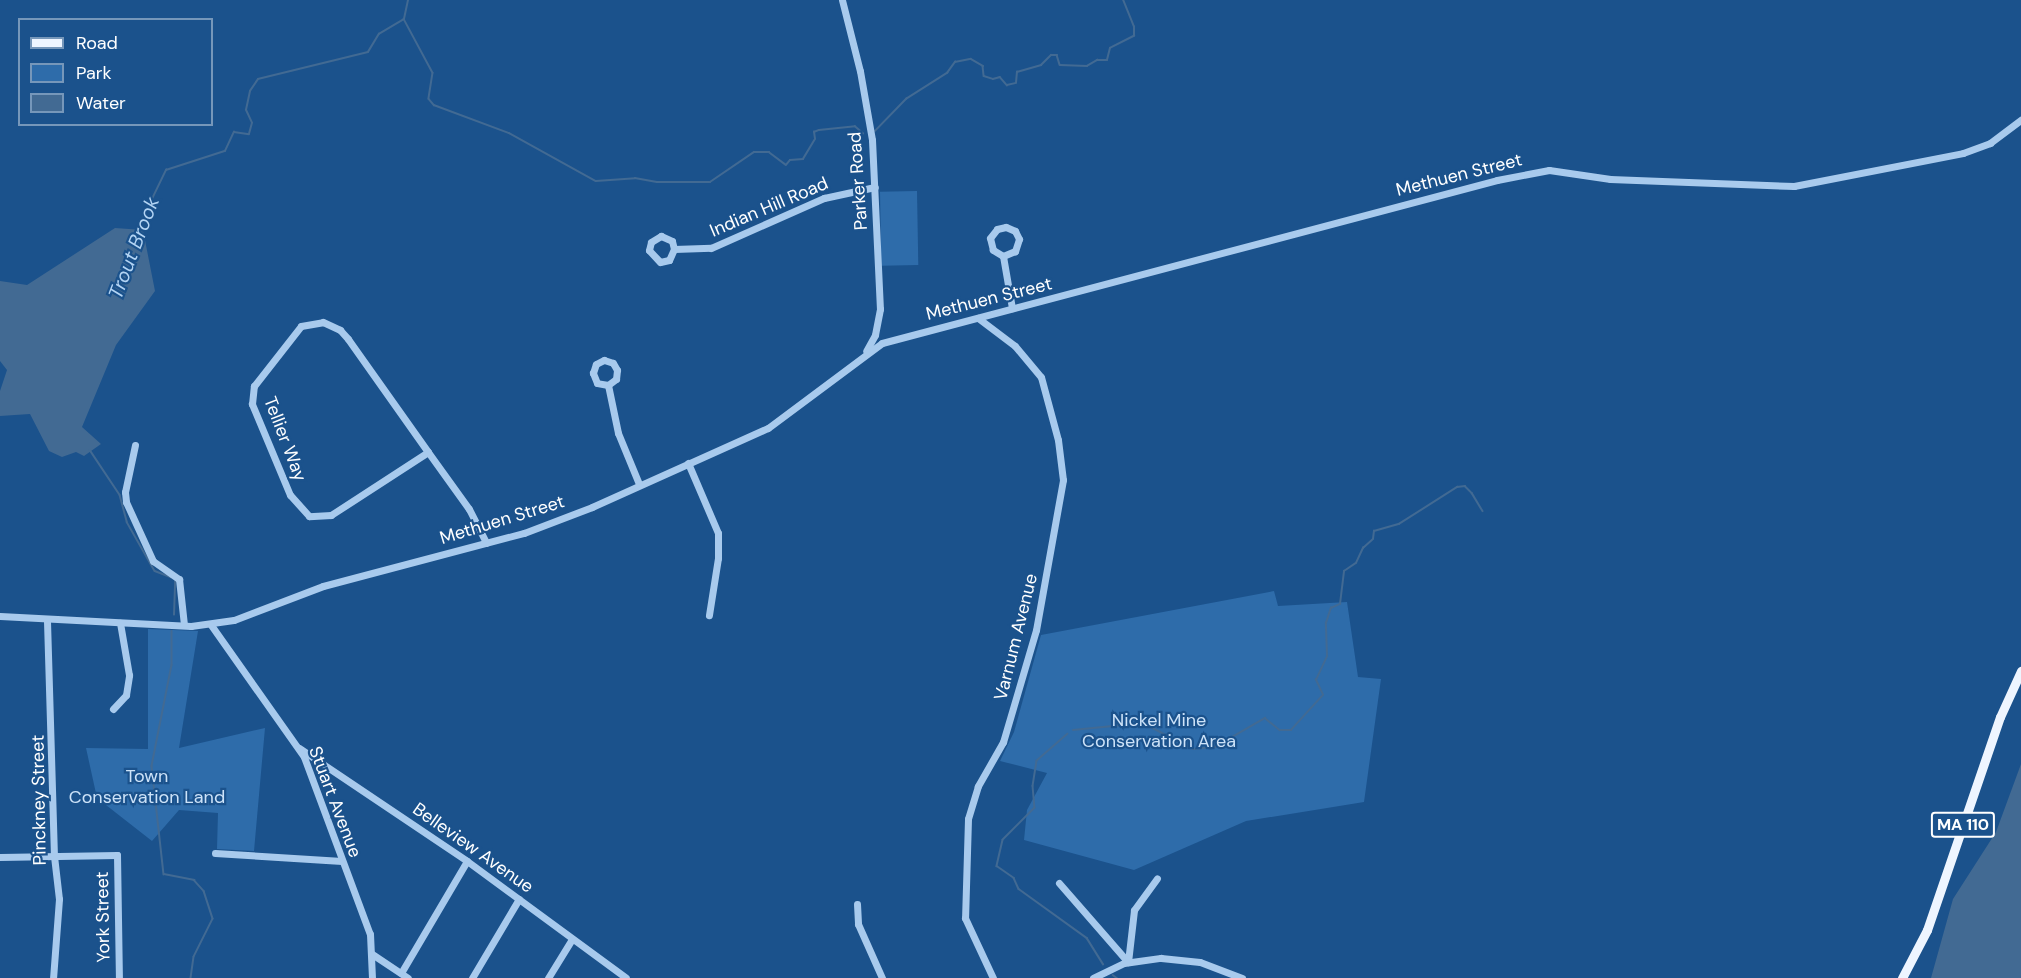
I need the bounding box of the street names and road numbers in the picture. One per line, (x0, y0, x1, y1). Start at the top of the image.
street label: Parker Road (844, 131, 872, 231)
street label: Methuen Street (1394, 149, 1524, 201)
street label: Indian Hill Road (707, 172, 831, 242)
street label: Methuen Street (924, 273, 1054, 325)
street label: Tellier Way (259, 394, 311, 484)
street label: Methuen Street (437, 491, 567, 549)
street label: Varnum Avenue (990, 571, 1042, 703)
street label: Pinckney Street (27, 735, 51, 865)
street label: Stuart Avenue (304, 743, 366, 861)
street label: Belleview Avenue (409, 798, 537, 898)
road number: MA 110 (1930, 812, 1996, 838)
street label: York Street (91, 871, 115, 963)

